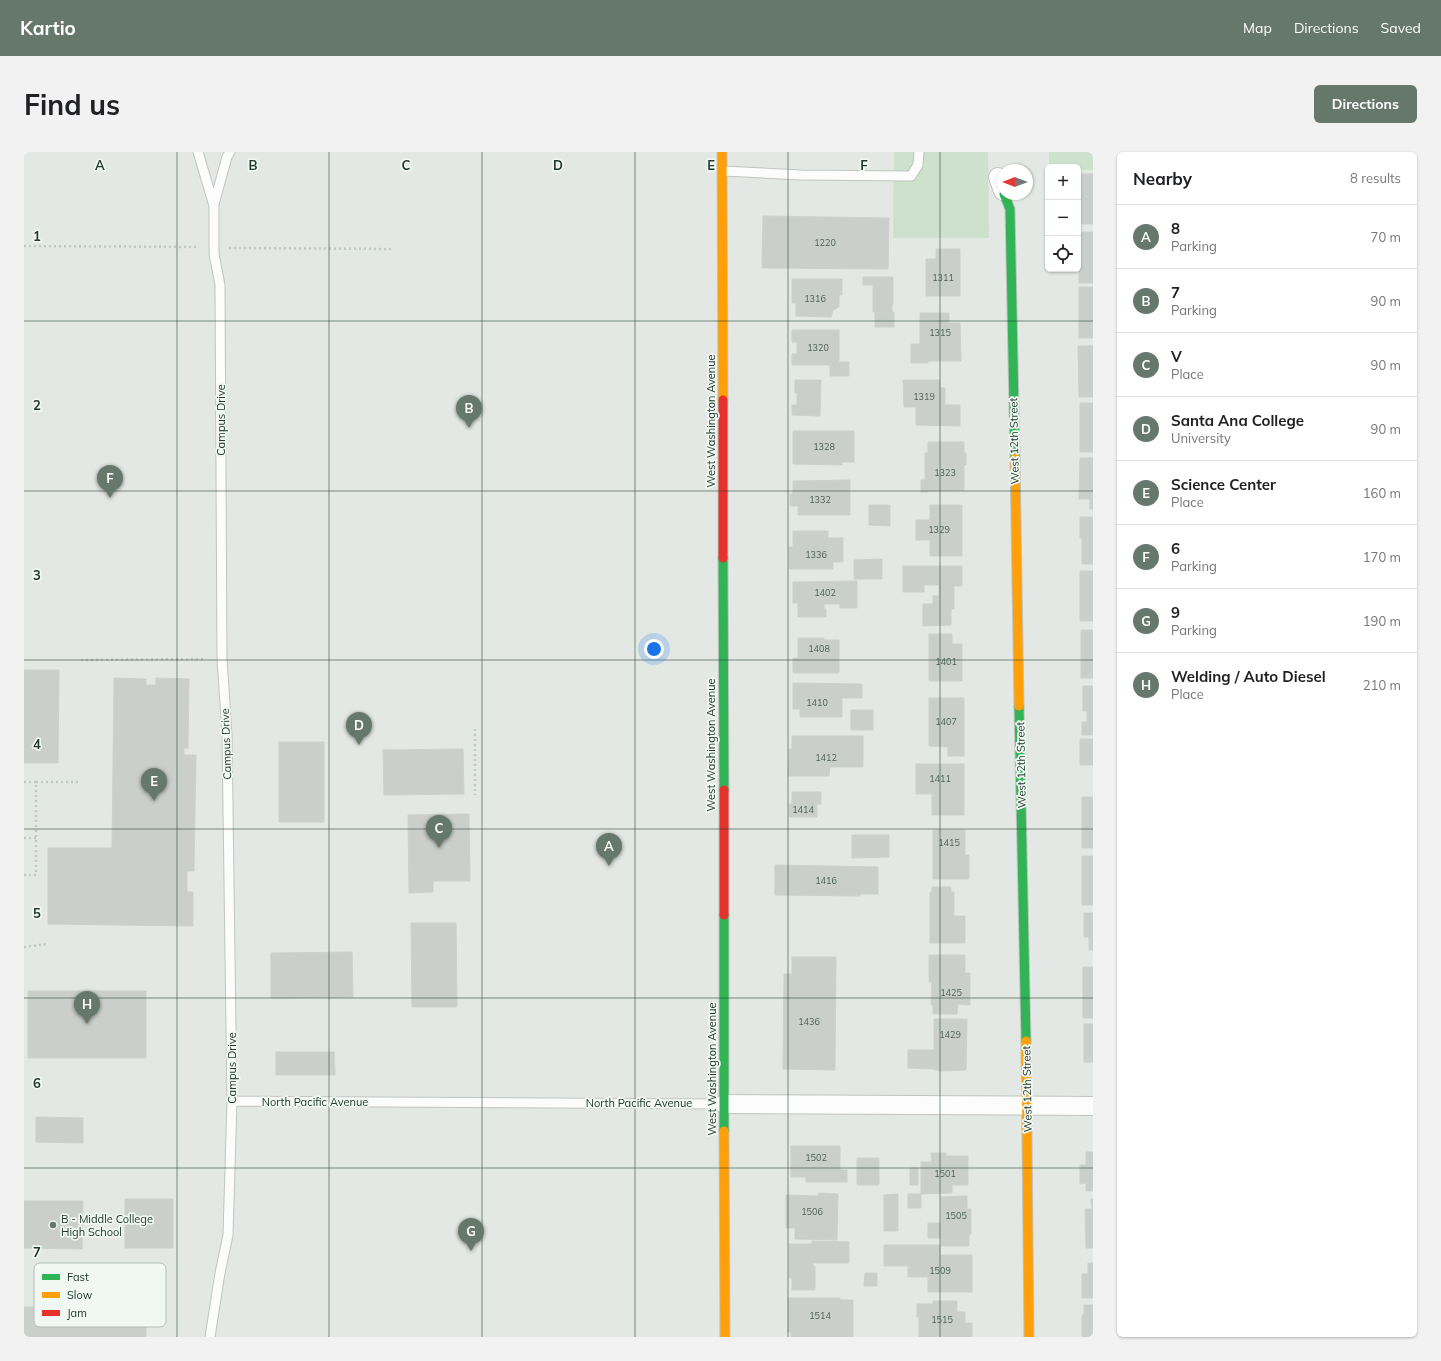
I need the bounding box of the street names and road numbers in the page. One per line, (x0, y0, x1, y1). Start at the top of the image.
street label: West Washington Avenue (704, 354, 718, 488)
street label: Campus Drive (214, 384, 228, 456)
street label: West 12th Street (1006, 397, 1022, 484)
street label: West Washington Avenue (704, 678, 718, 812)
street label: Campus Drive (218, 708, 234, 780)
street label: West 12th Street (1013, 721, 1029, 808)
street label: West Washington Avenue (705, 1002, 719, 1136)
street label: Campus Drive (225, 1032, 239, 1104)
street label: West 12th Street (1019, 1045, 1035, 1132)
street label: North Pacific Avenue (262, 1095, 368, 1109)
street label: North Pacific Avenue (586, 1096, 692, 1110)

